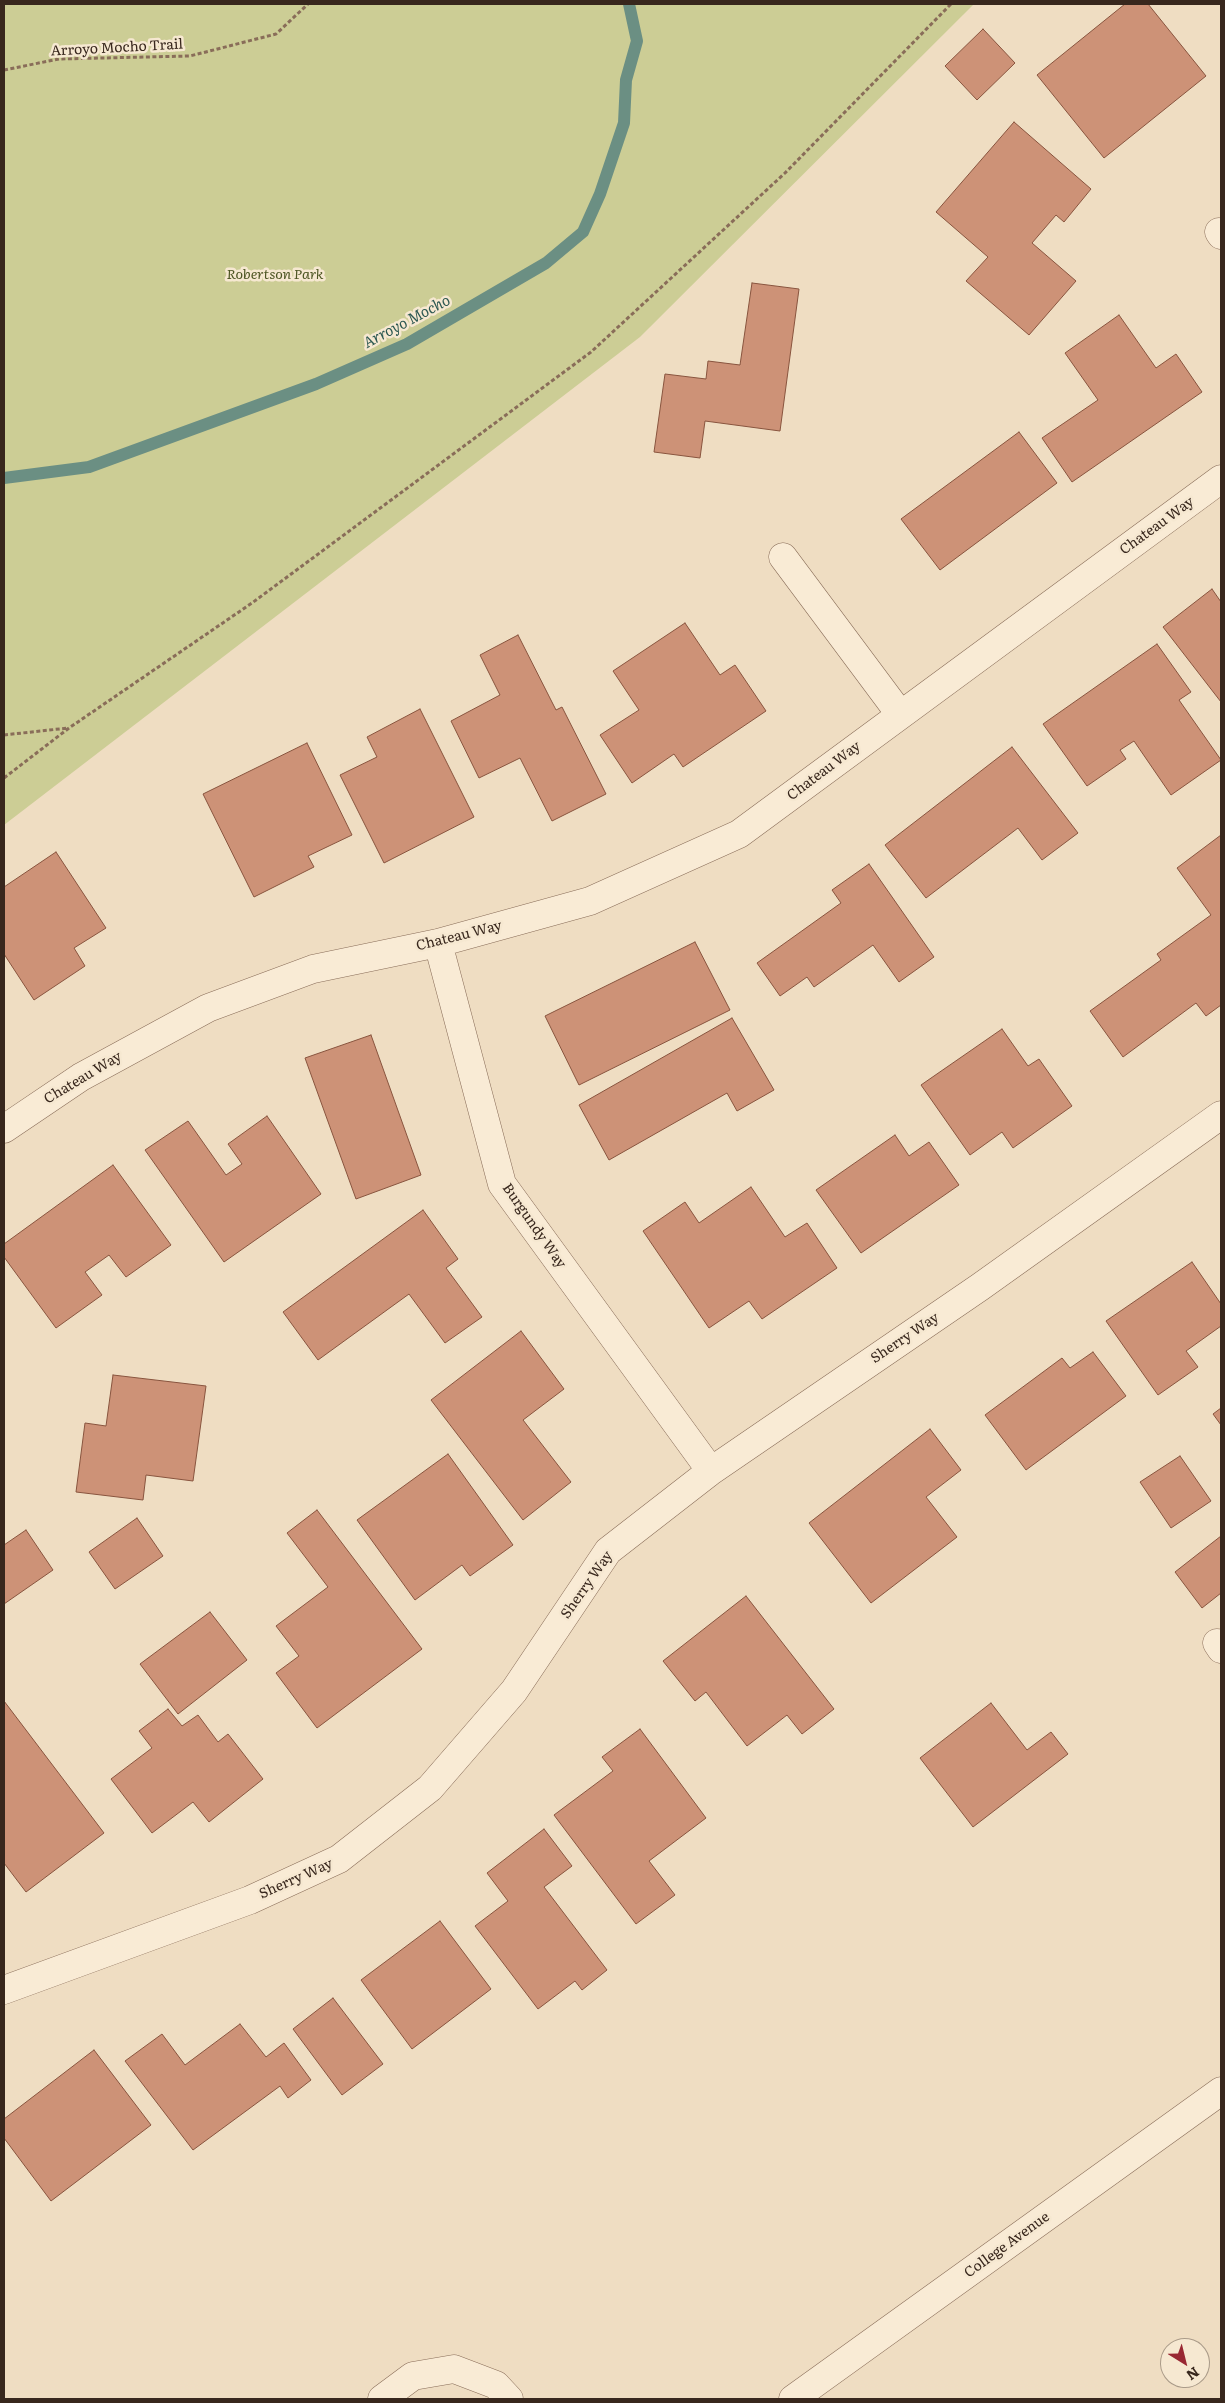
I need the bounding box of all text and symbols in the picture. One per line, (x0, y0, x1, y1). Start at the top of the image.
street label: Arroyo Mocho Trail (50, 36, 184, 60)
park label: Robertson Park (226, 267, 324, 283)
water label: Arroyo Mocho (360, 292, 454, 352)
street label: Chateau Way (1117, 493, 1197, 559)
street label: Chateau Way (784, 738, 864, 804)
street label: Chateau Way (414, 917, 504, 955)
street label: Chateau Way (41, 1048, 125, 1108)
street label: Burgundy Way (499, 1180, 569, 1272)
street label: Sherry Way (868, 1309, 942, 1367)
street label: Sherry Way (558, 1548, 616, 1622)
street label: Sherry Way (257, 1855, 335, 1903)
street label: College Avenue (961, 2209, 1053, 2281)
north arrow (1160, 2338, 1210, 2388)
text: N (1183, 2363, 1204, 2386)

